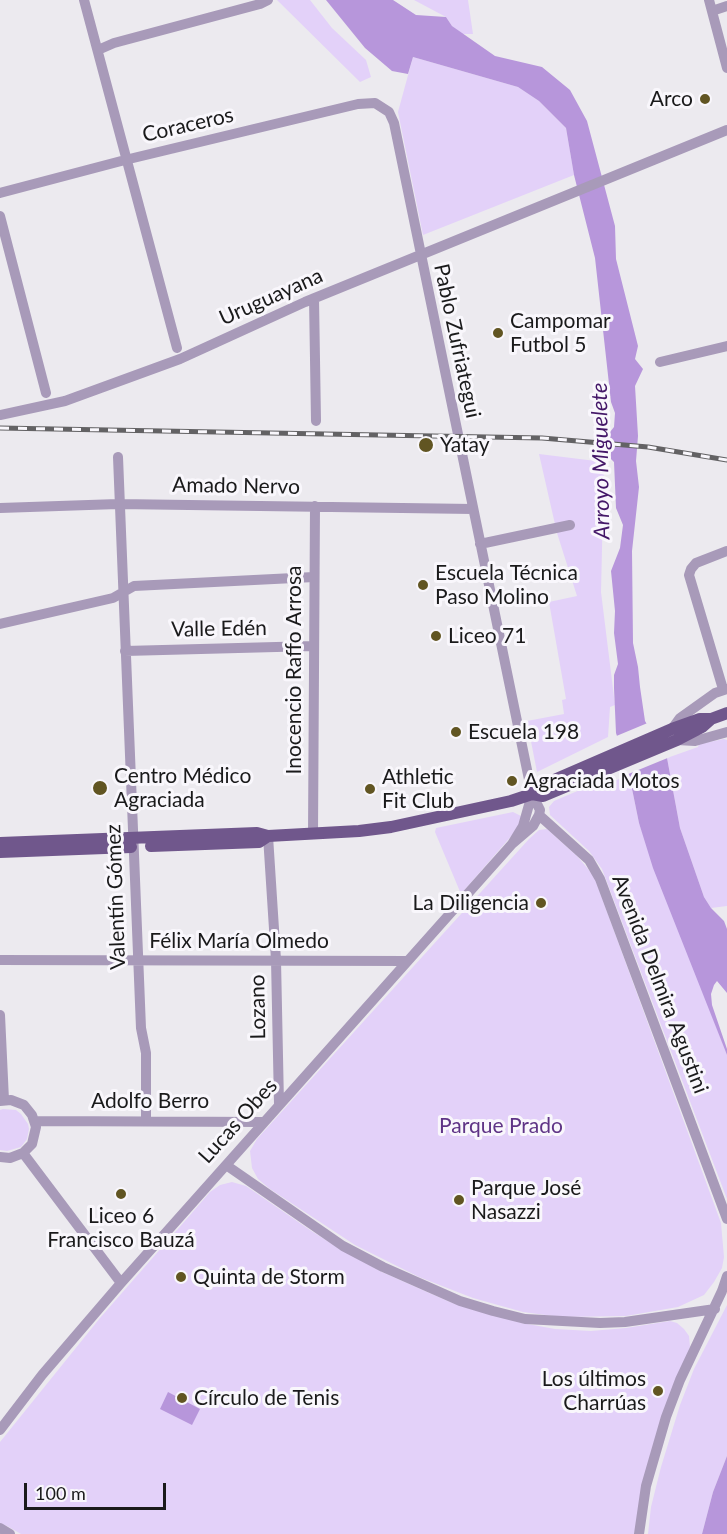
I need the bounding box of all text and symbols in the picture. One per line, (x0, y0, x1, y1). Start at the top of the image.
place label: Arco (650, 86, 693, 112)
marker: Arco (698, 92, 712, 106)
street label: Coraceros (140, 102, 236, 148)
street label: Pablo Zufriategui (428, 262, 486, 420)
street label: Uruguayana (215, 263, 327, 331)
place label: Campomar Futbol 5 (510, 308, 611, 358)
marker: Campomar Futbol 5 (491, 326, 505, 340)
water label: Arroyo Miguelete (586, 382, 616, 540)
place label: Yatay (440, 432, 490, 458)
marker: Yatay (417, 436, 435, 454)
street label: Amado Nervo (172, 472, 300, 500)
place label: Escuela Técnica Paso Molino (435, 560, 578, 610)
street label: Inocencio Raffo Arrosa (281, 565, 307, 775)
marker: Escuela Técnica Paso Molino (416, 578, 430, 592)
street label: Valle Edén (171, 616, 267, 642)
place label: Liceo 71 (448, 623, 526, 649)
marker: Liceo 71 (429, 629, 443, 643)
place label: Escuela 198 (468, 719, 579, 745)
marker: Escuela 198 (449, 725, 463, 739)
place label: Centro Médico Agraciada (114, 763, 251, 813)
place label: Athletic Fit Club (382, 764, 454, 814)
place label: Agraciada Motos (524, 768, 679, 794)
marker: Agraciada Motos (505, 774, 519, 788)
marker: Centro Médico Agraciada (91, 779, 109, 797)
marker: Athletic Fit Club (363, 782, 377, 796)
street label: Valentín Gómez (101, 824, 131, 970)
street label: Avenida Delmira Agustini (607, 871, 713, 1097)
place label: La Diligencia (413, 890, 529, 916)
marker: La Diligencia (534, 896, 548, 910)
street label: Félix María Olmedo (149, 928, 329, 954)
street label: Lozano (245, 974, 271, 1040)
street label: Lucas Obes (193, 1073, 283, 1169)
street label: Adolfo Berro (91, 1088, 209, 1114)
park label: Parque Prado (439, 1113, 563, 1139)
place label: Parque José Nasazzi (471, 1175, 581, 1225)
marker: Liceo 6 Francisco Bauzá (114, 1187, 128, 1201)
marker: Parque José Nasazzi (452, 1193, 466, 1207)
place label: Liceo 6 Francisco Bauzá (47, 1203, 195, 1253)
place label: Quinta de Storm (193, 1264, 345, 1290)
marker: Quinta de Storm (174, 1270, 188, 1284)
place label: Los últimos Charrúas (542, 1366, 646, 1416)
marker: Los últimos Charrúas (651, 1384, 665, 1398)
place label: Círculo de Tenis (194, 1385, 339, 1411)
marker: Círculo de Tenis (175, 1391, 189, 1405)
scale bar (27, 1471, 170, 1509)
text: 100 m (35, 1482, 86, 1504)

